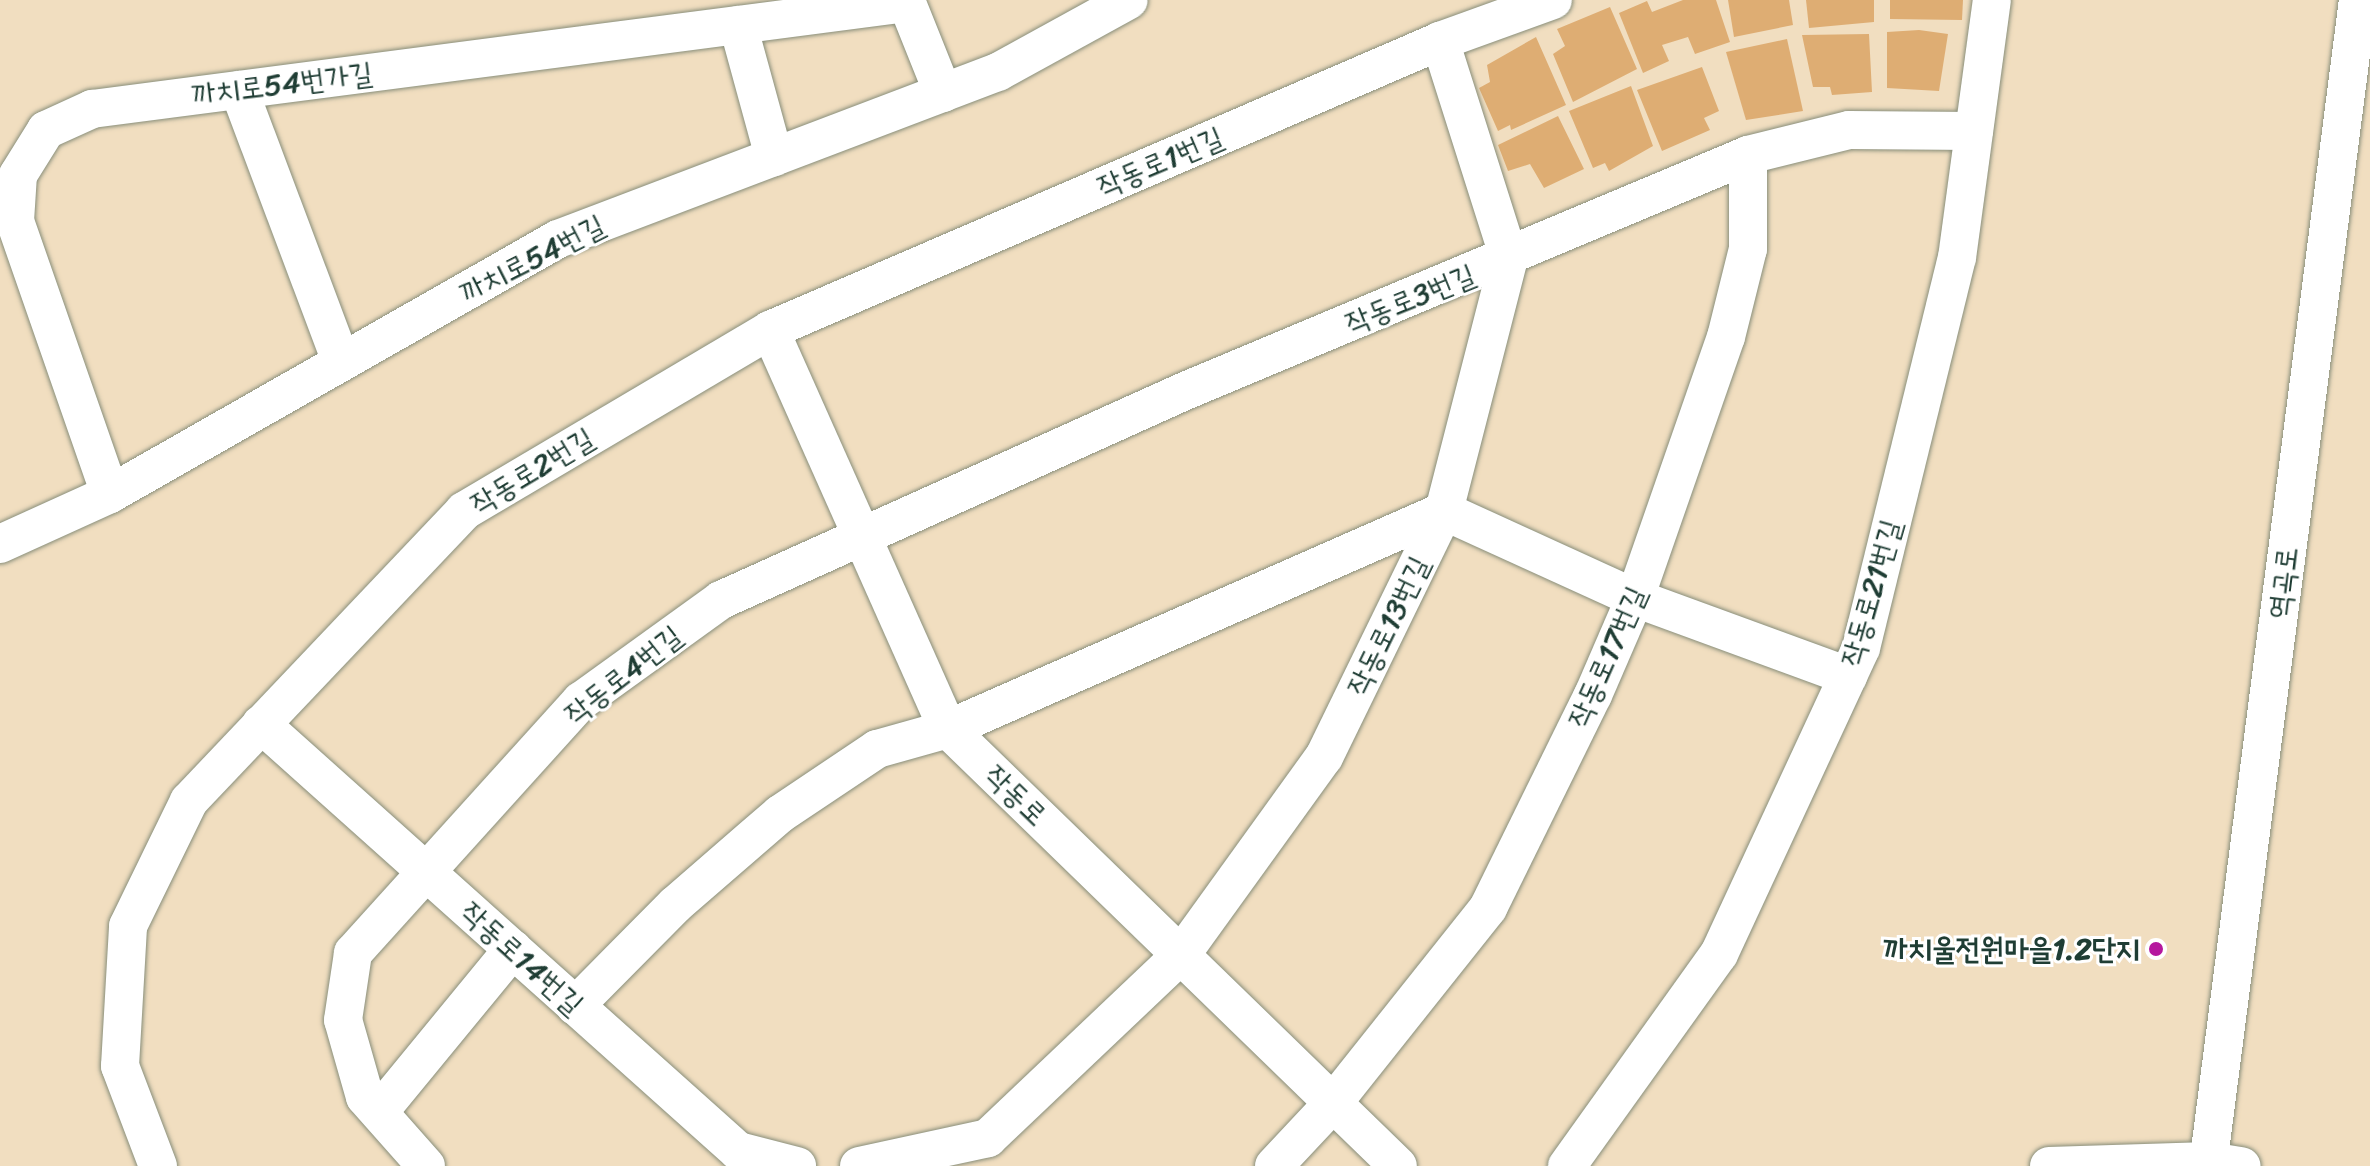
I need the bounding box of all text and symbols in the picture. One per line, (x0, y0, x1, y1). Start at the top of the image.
street label: 까치로54번가길 (190, 55, 374, 113)
street label: 작동로1번길 (1091, 119, 1229, 205)
street label: 까치로54번길 (454, 207, 610, 311)
street label: 작동로3번길 (1340, 257, 1480, 341)
street label: 작동로2번길 (464, 420, 600, 522)
street label: 작동로21번길 (1833, 516, 1909, 670)
street label: 역곡로 (2261, 545, 2305, 621)
street label: 작동로13번길 (1339, 551, 1437, 701)
street label: 작동로17번길 (1560, 581, 1654, 733)
street label: 작동로4번길 (557, 618, 689, 732)
street label: 작동로 (977, 757, 1055, 833)
street label: 작동로14번길 (453, 894, 591, 1022)
place label: 까치울전원마을1.2단지 (1883, 931, 2140, 967)
marker: 까치울전원마을1.2단지 (2147, 940, 2165, 958)

